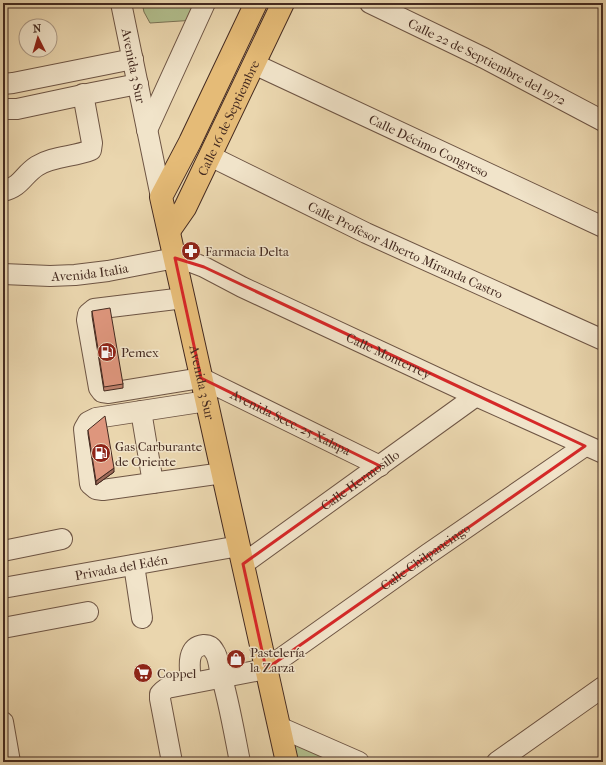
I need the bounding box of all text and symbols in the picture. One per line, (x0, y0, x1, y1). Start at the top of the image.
street label: Calle 22 de Septiembre del 1972 (406, 15, 569, 108)
north arrow (18, 18, 58, 58)
text: N (32, 22, 43, 35)
street label: Avenida 3 Sur (119, 26, 149, 105)
street label: Calle 16 de Septiembre (194, 57, 262, 178)
street label: Calle Décimo Congreso (367, 111, 492, 180)
street label: Calle Profesor Alberto Miranda Castro (306, 198, 506, 302)
pharmacy icon: Farmacia Delta (180, 240, 202, 262)
place label: Farmacia Delta (205, 244, 290, 259)
street label: Avenida Italia (50, 260, 130, 283)
street label: Calle Monterrey (344, 329, 435, 382)
fuel station icon: Pemex (96, 341, 118, 363)
street label: Avenida 3 Sur (187, 343, 218, 421)
place label: Pemex (121, 345, 159, 360)
street label: Avenida Secc. 25 Xalapa (227, 386, 354, 458)
place label: Gas Carburante de Oriente (115, 439, 203, 469)
fuel station icon: Gas Carburante de Oriente (90, 442, 112, 464)
street label: Calle Hermosillo (318, 446, 402, 513)
street label: Calle Chilpancingo (377, 520, 473, 593)
street label: Privada del Edén (73, 551, 169, 583)
place label: Pastelería la Zarza (249, 645, 306, 675)
shop icon: Pastelería la Zarza (225, 648, 247, 670)
supermarket icon: Coppel (132, 662, 154, 684)
place label: Coppel (157, 666, 197, 681)

